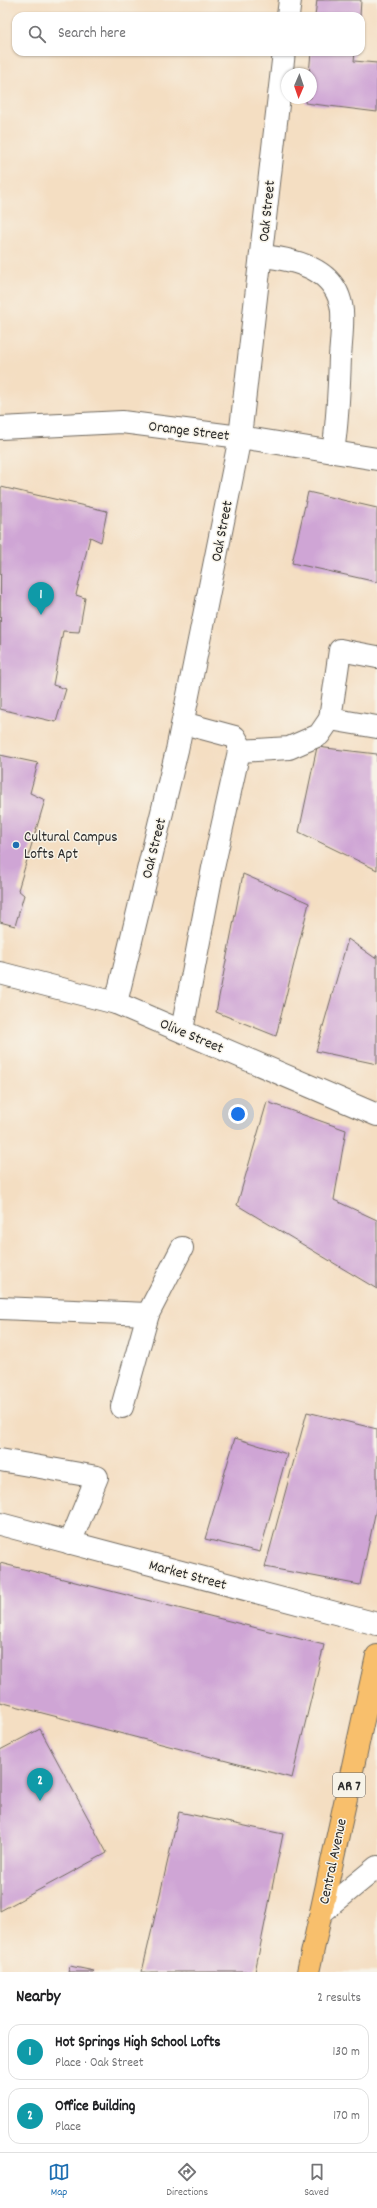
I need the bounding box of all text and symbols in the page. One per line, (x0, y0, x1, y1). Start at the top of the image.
search box (12, 12, 365, 56)
icon: search (26, 23, 48, 45)
text: Search here (58, 23, 126, 45)
north arrow (281, 68, 317, 104)
street label: Oak Street (254, 179, 282, 243)
street label: Orange Street (147, 416, 231, 448)
street label: Oak Street (206, 499, 240, 564)
pin: 1 (28, 582, 54, 615)
street label: Oak Street (137, 815, 173, 881)
place label: Cultural Campus Lofts Apt (24, 827, 118, 866)
marker: Cultural Campus Lofts Apt (11, 840, 21, 850)
street label: Olive Street (156, 1013, 227, 1060)
your location (228, 1104, 248, 1124)
street label: Market Street (146, 1555, 229, 1597)
pin: 2 (27, 1768, 53, 1801)
road number: AR 7 (333, 1773, 365, 1797)
street label: Central Avenue (314, 1816, 354, 1906)
text: Nearby (16, 1986, 60, 2010)
text: 2 results (317, 1989, 361, 2008)
text: Hot Springs High School Lofts (55, 2032, 221, 2054)
text: 1 (29, 2043, 31, 2062)
text: 130 m (332, 2043, 360, 2062)
text: Place · Oak Street (55, 2054, 143, 2073)
text: Office Building (55, 2096, 135, 2118)
text: 2 (27, 2107, 33, 2126)
text: 170 m (333, 2107, 360, 2126)
text: Place (55, 2118, 81, 2137)
tab: Map (48, 2161, 70, 2201)
tab: Directions (166, 2161, 208, 2201)
tab: Saved (304, 2161, 329, 2201)

